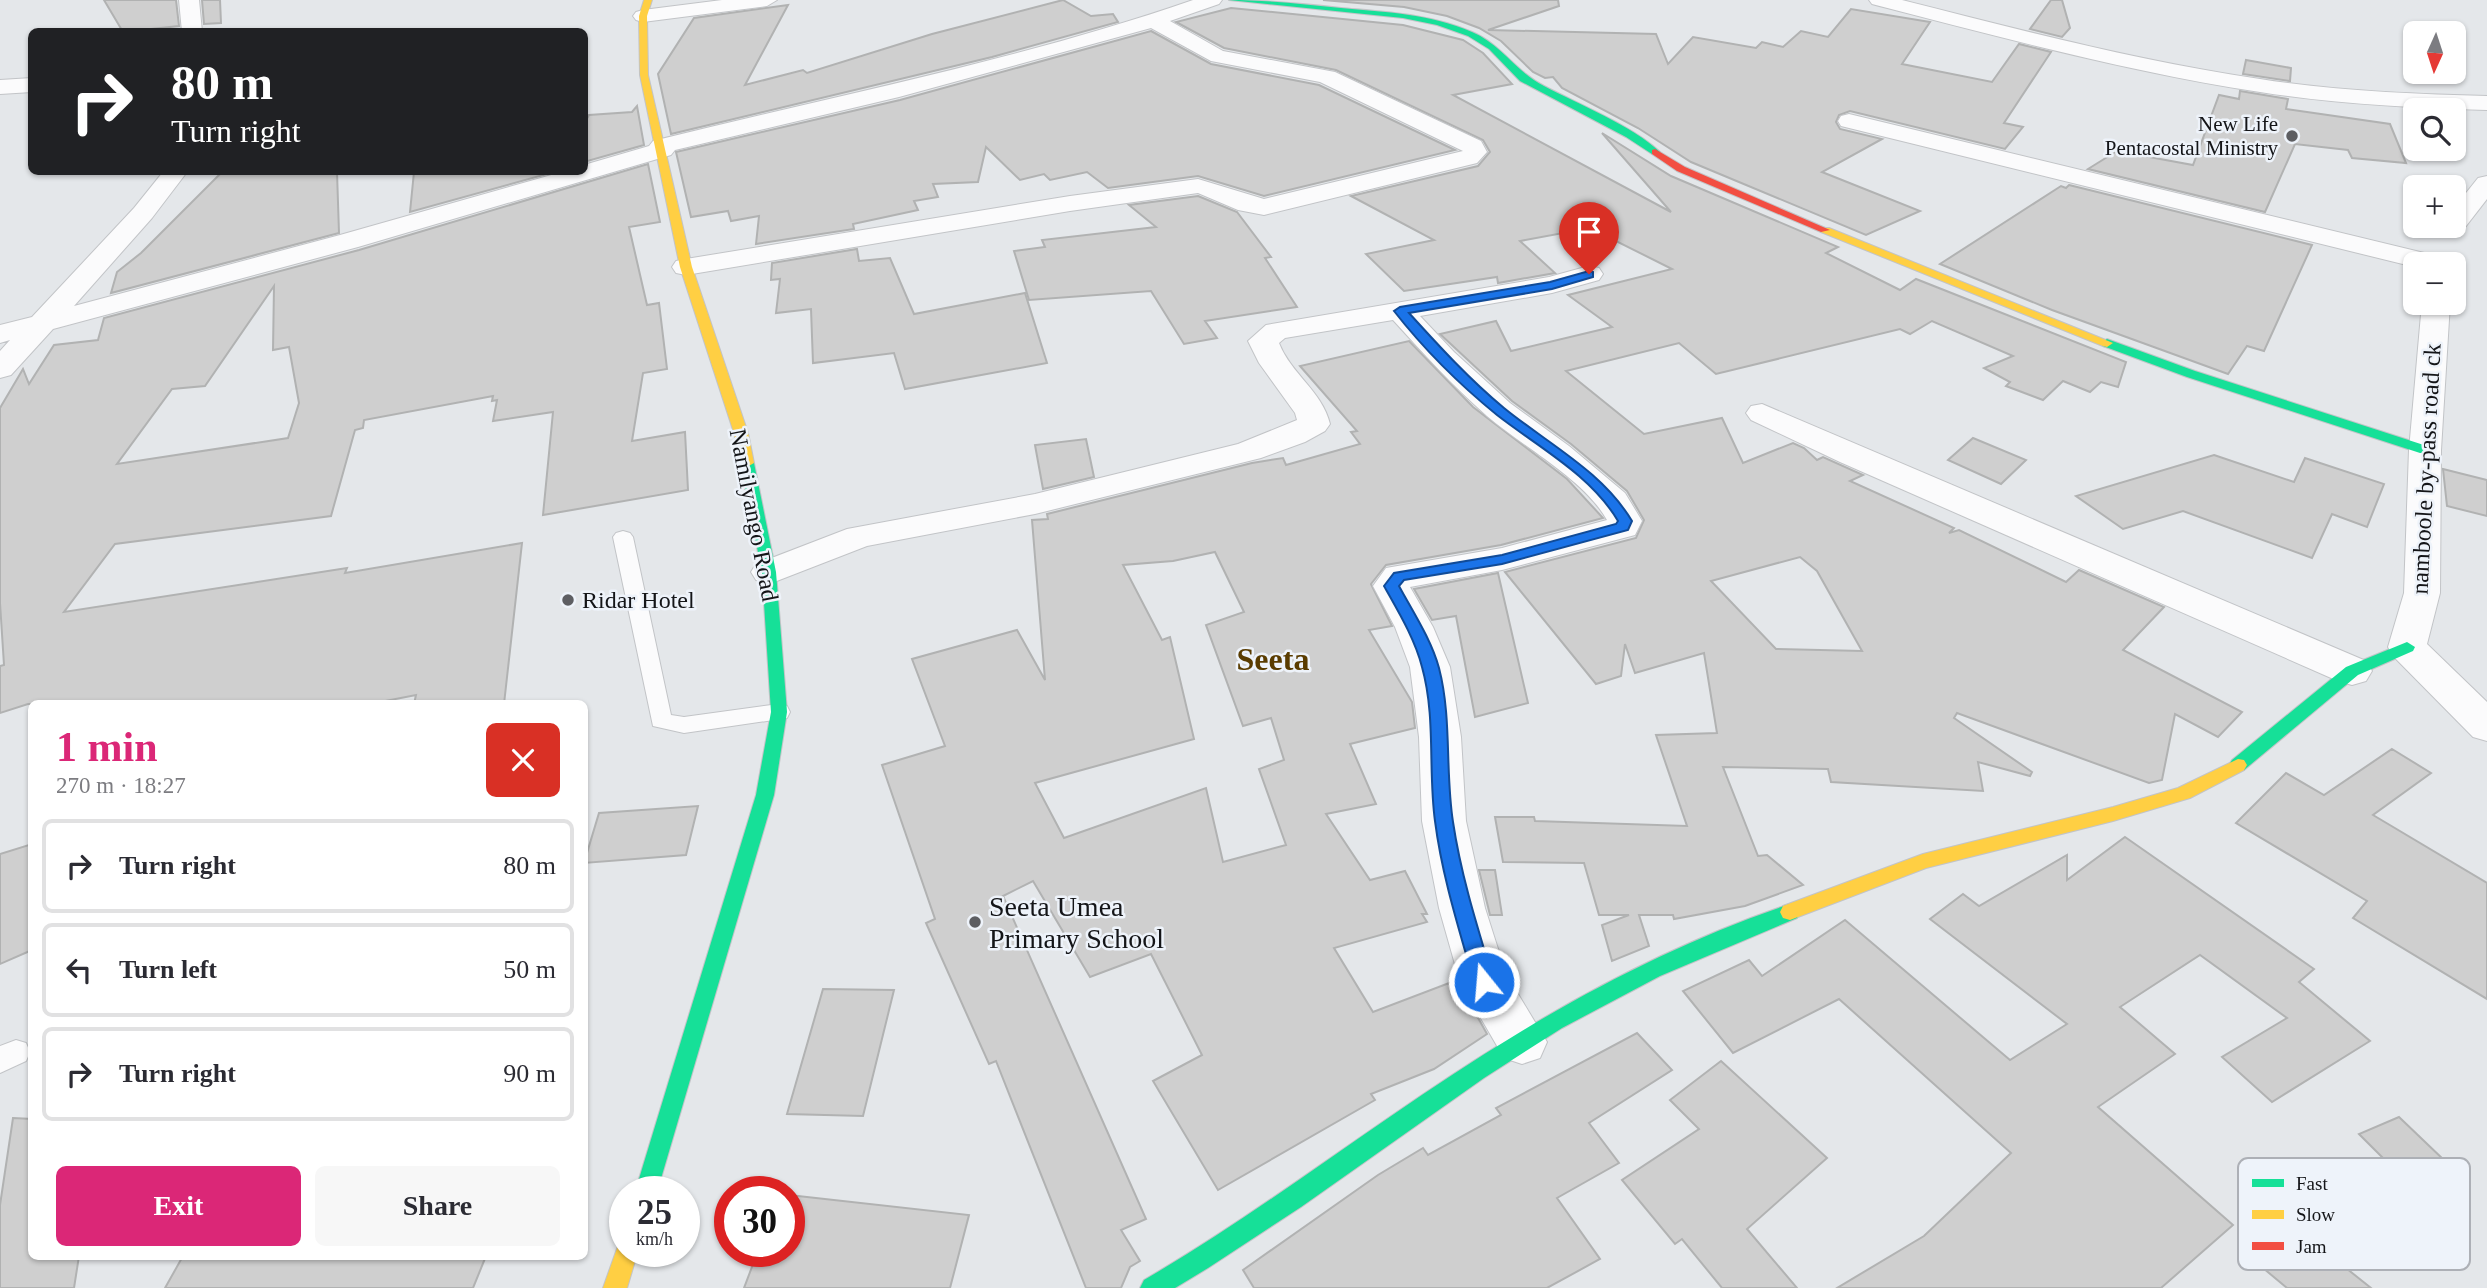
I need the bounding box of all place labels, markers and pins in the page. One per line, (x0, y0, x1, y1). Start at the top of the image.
place label: New Life Pentacostal Ministry (2105, 112, 2278, 160)
marker: New Life Pentacostal Ministry (2284, 128, 2300, 144)
pin (1559, 202, 1619, 274)
place label: Ridar Hotel (582, 587, 695, 613)
marker: Ridar Hotel (560, 592, 576, 608)
place label: Seeta Umea Primary School (989, 891, 1164, 954)
marker: Seeta Umea Primary School (967, 914, 983, 930)

